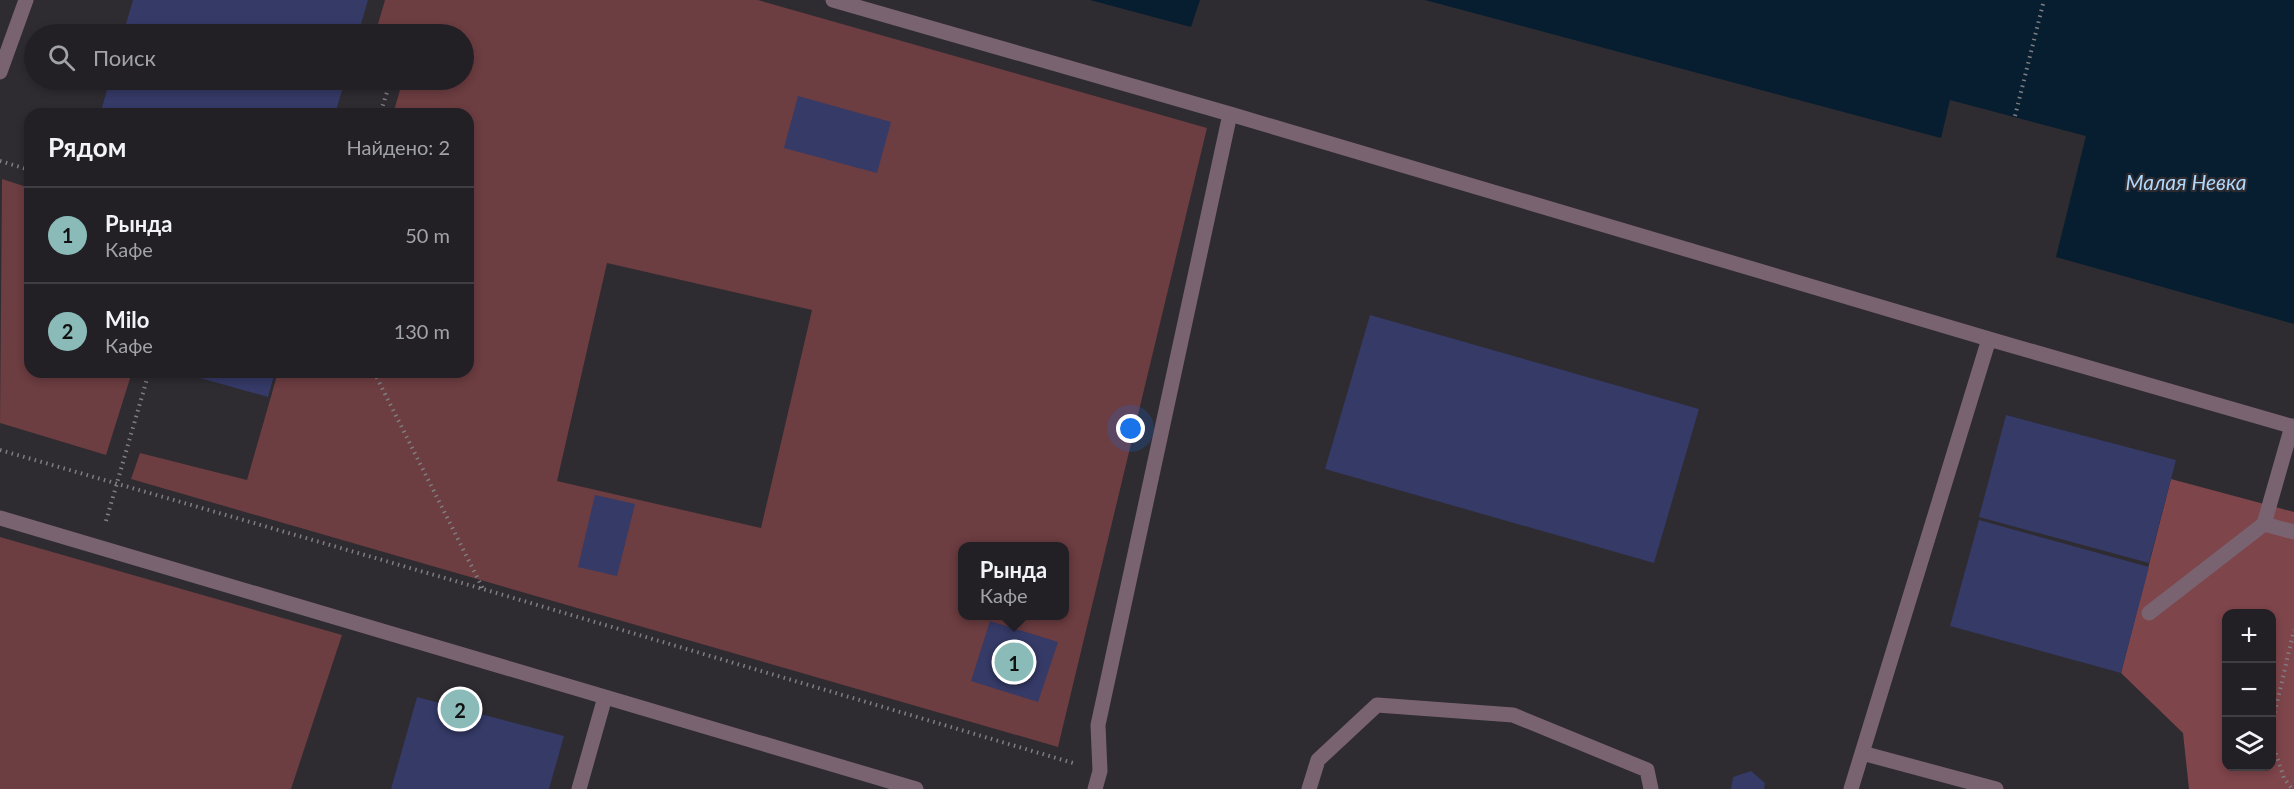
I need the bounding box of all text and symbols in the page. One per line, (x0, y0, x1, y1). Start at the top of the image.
search box (24, 24, 474, 90)
icon: search (45, 41, 78, 74)
text: Поиск (93, 44, 156, 71)
text: Рядом (48, 131, 126, 163)
text: Найдено: 2 (347, 135, 450, 159)
water label: Малая Невка (2125, 169, 2247, 194)
text: Рында (105, 210, 172, 237)
text: 1 (62, 223, 73, 247)
text: 50 m (405, 223, 450, 247)
text: Кафе (105, 237, 153, 261)
text: Milo (105, 306, 149, 333)
text: 2 (62, 319, 73, 343)
text: 130 m (394, 319, 450, 343)
text: Кафе (105, 333, 153, 357)
your location (1116, 414, 1145, 443)
popup (958, 542, 1069, 620)
text: Рында (980, 556, 1047, 583)
text: Кафе (980, 583, 1028, 607)
map controls (2222, 609, 2276, 771)
button: + (2222, 609, 2276, 663)
pin: 1 (994, 640, 1034, 684)
button: − (2222, 663, 2276, 717)
pin: 2 (440, 686, 480, 732)
button: layers (2222, 717, 2276, 771)

